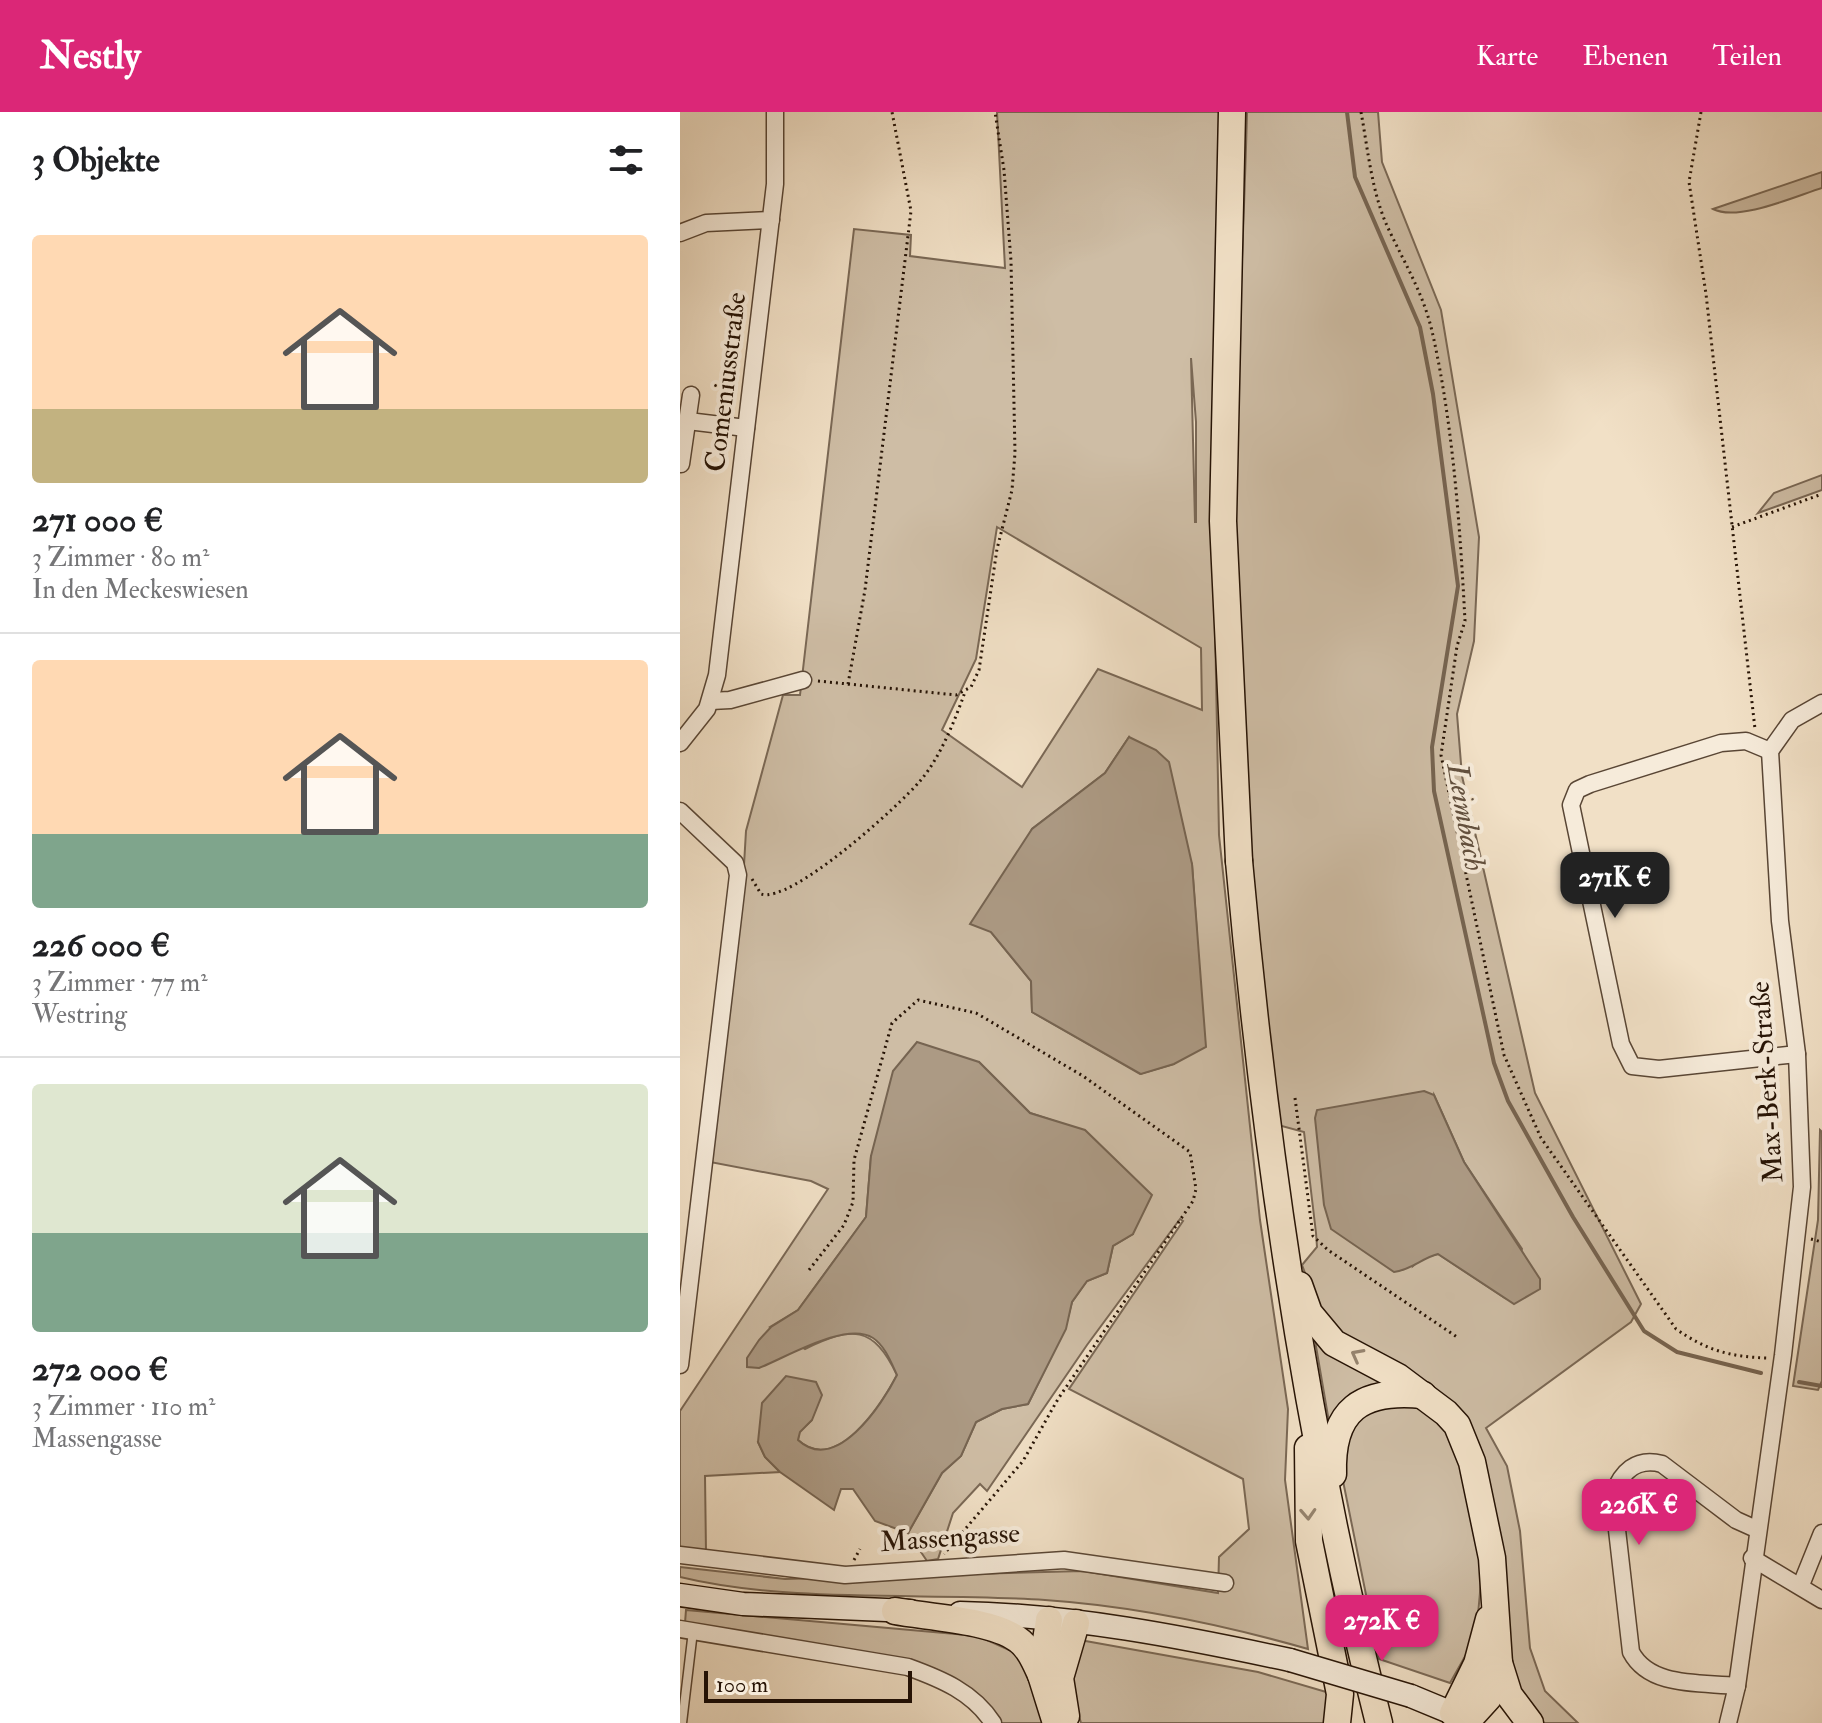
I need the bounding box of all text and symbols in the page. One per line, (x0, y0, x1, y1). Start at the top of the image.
text: Nestly (40, 32, 141, 80)
text: Karte (1476, 39, 1538, 74)
text: Ebenen (1582, 39, 1668, 74)
text: Teilen (1712, 39, 1782, 74)
icon: filters (604, 138, 648, 182)
text: 3 Objekte (32, 139, 160, 182)
icon: home (268, 287, 412, 431)
street label: Comeniusstraße (698, 290, 754, 474)
text: 271 000 € (32, 499, 163, 542)
text: 3 Zimmer · 80 m² (32, 542, 209, 574)
text: In den Meckeswiesen (32, 574, 249, 606)
icon: home (268, 712, 412, 856)
water label: Leimbach (1438, 759, 1494, 874)
pin: 271K € (1550, 852, 1680, 920)
text: 271K € (1578, 862, 1652, 894)
text: 226 000 € (32, 924, 170, 967)
text: 3 Zimmer · 77 m² (32, 967, 208, 999)
street label: Max-Berk-Straße (1742, 980, 1791, 1184)
text: Westring (32, 999, 127, 1031)
icon: home (268, 1136, 412, 1280)
text: 272 000 € (32, 1348, 168, 1391)
one-way arrow (1350, 1350, 1365, 1365)
text: 3 Zimmer · 110 m² (32, 1391, 215, 1423)
text: Massengasse (32, 1423, 162, 1455)
pin: 226K € (1574, 1479, 1704, 1547)
text: 226K € (1600, 1489, 1678, 1521)
one-way arrow (1299, 1508, 1316, 1521)
street label: Massengasse (879, 1516, 1021, 1560)
pin: 272K € (1317, 1595, 1447, 1663)
text: 272K € (1343, 1605, 1421, 1637)
scale bar (704, 1667, 912, 1703)
text: 100 m (716, 1671, 768, 1699)

